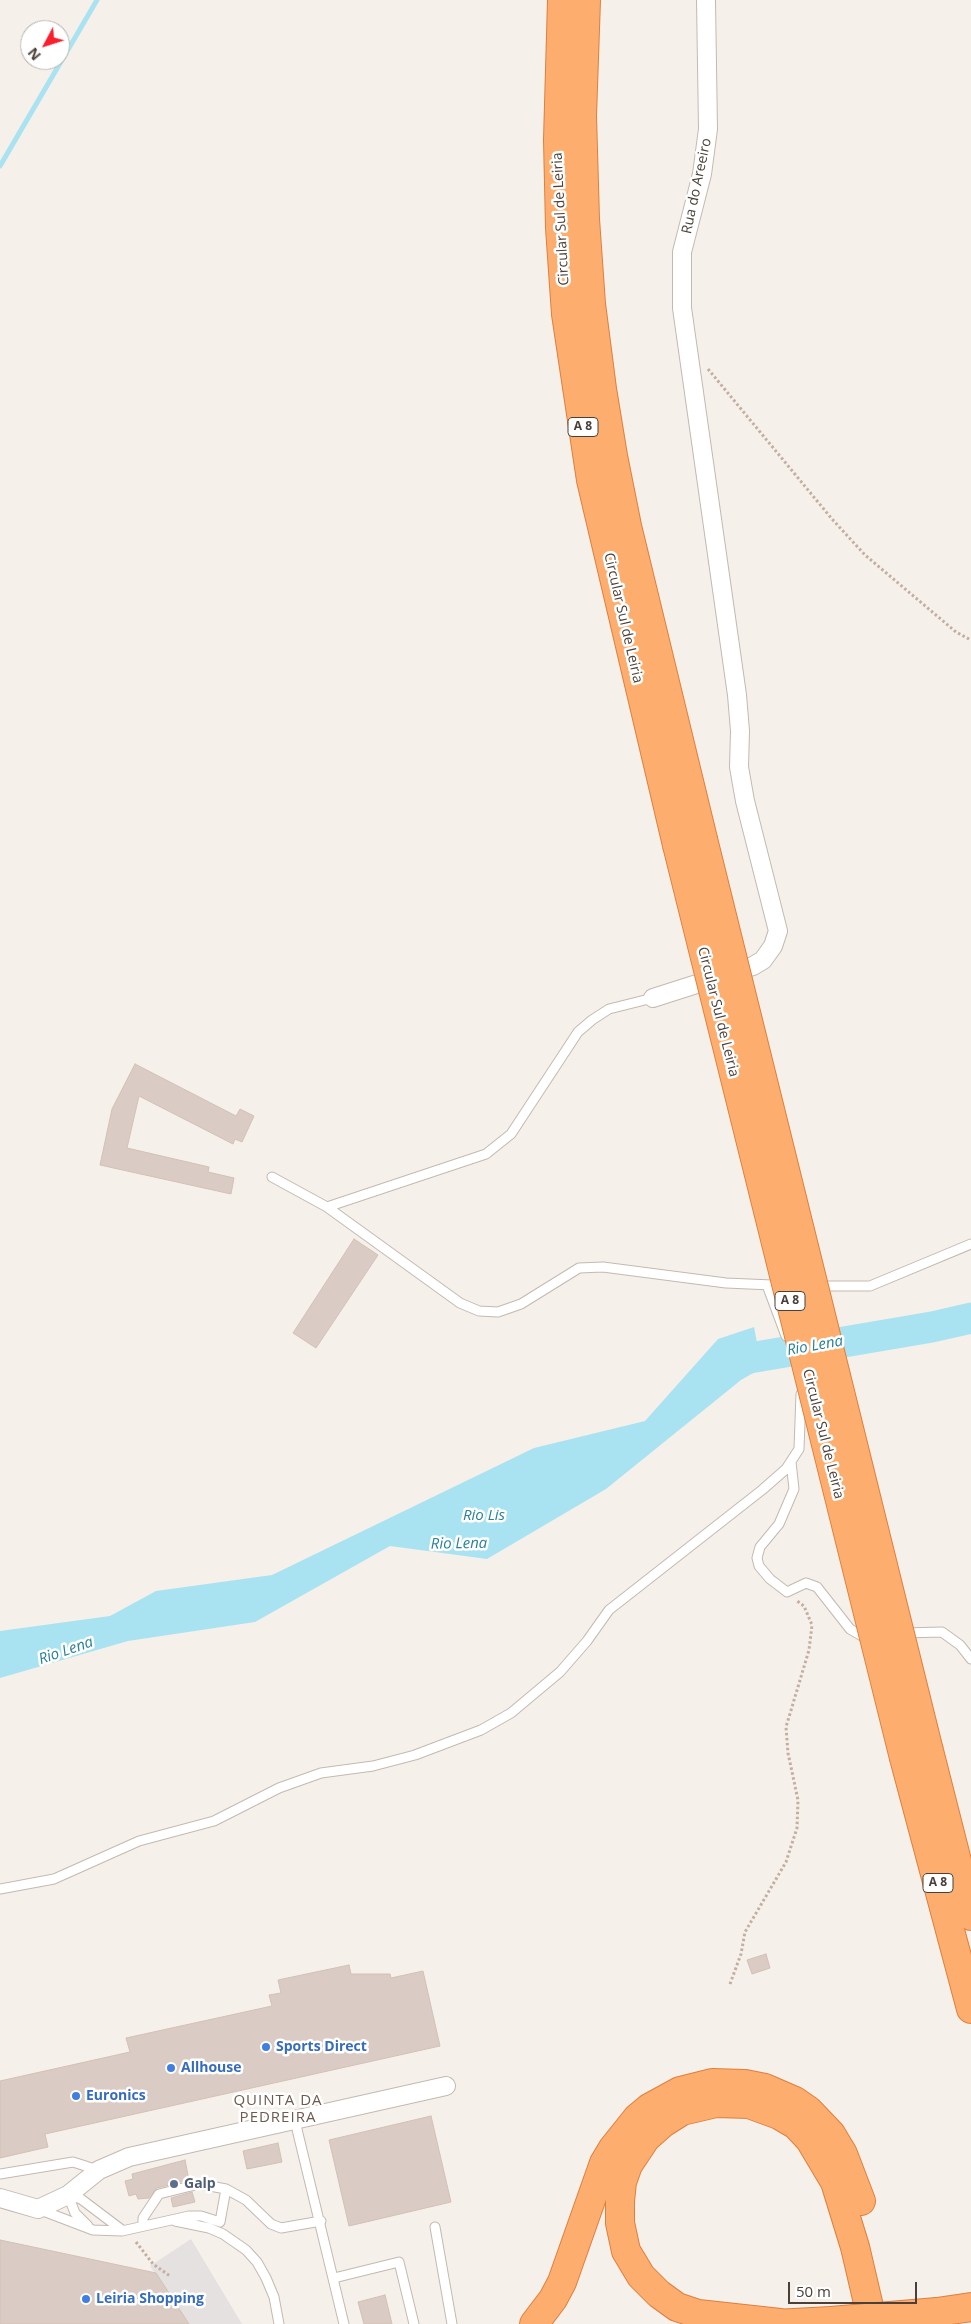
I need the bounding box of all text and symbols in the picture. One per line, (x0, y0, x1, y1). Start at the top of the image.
north arrow (20, 20, 70, 70)
text: N (23, 44, 45, 65)
street label: Rua do Areeiro (679, 137, 715, 235)
street label: Circular Sul de Leiria (549, 152, 573, 286)
road number: A 8 (568, 418, 598, 437)
street label: Circular Sul de Leiria (600, 551, 646, 685)
street label: Circular Sul de Leiria (694, 945, 742, 1079)
road number: A 8 (775, 1292, 805, 1310)
water label: Rio Lena (786, 1332, 844, 1360)
street label: Circular Sul de Leiria (799, 1367, 847, 1501)
water label: Rio Lis (463, 1507, 505, 1525)
water label: Rio Lena (431, 1535, 487, 1553)
water label: Rio Lena (36, 1633, 96, 1669)
road number: A 8 (923, 1874, 953, 1892)
place label: Sports Direct (276, 2039, 367, 2055)
marker: Sports Direct (260, 2041, 272, 2053)
place label: Allhouse (181, 2060, 242, 2076)
marker: Allhouse (165, 2062, 177, 2074)
place label: Euronics (86, 2088, 146, 2104)
marker: Euronics (70, 2090, 82, 2102)
district label: QUINTA DA PEDREIRA (232, 2092, 324, 2127)
place label: Galp (184, 2176, 216, 2192)
marker: Galp (168, 2178, 180, 2190)
scale bar (791, 2272, 920, 2304)
text: 50 m (796, 2281, 831, 2301)
place label: Leiria Shopping (96, 2291, 204, 2307)
marker: Leiria Shopping (80, 2293, 92, 2305)

